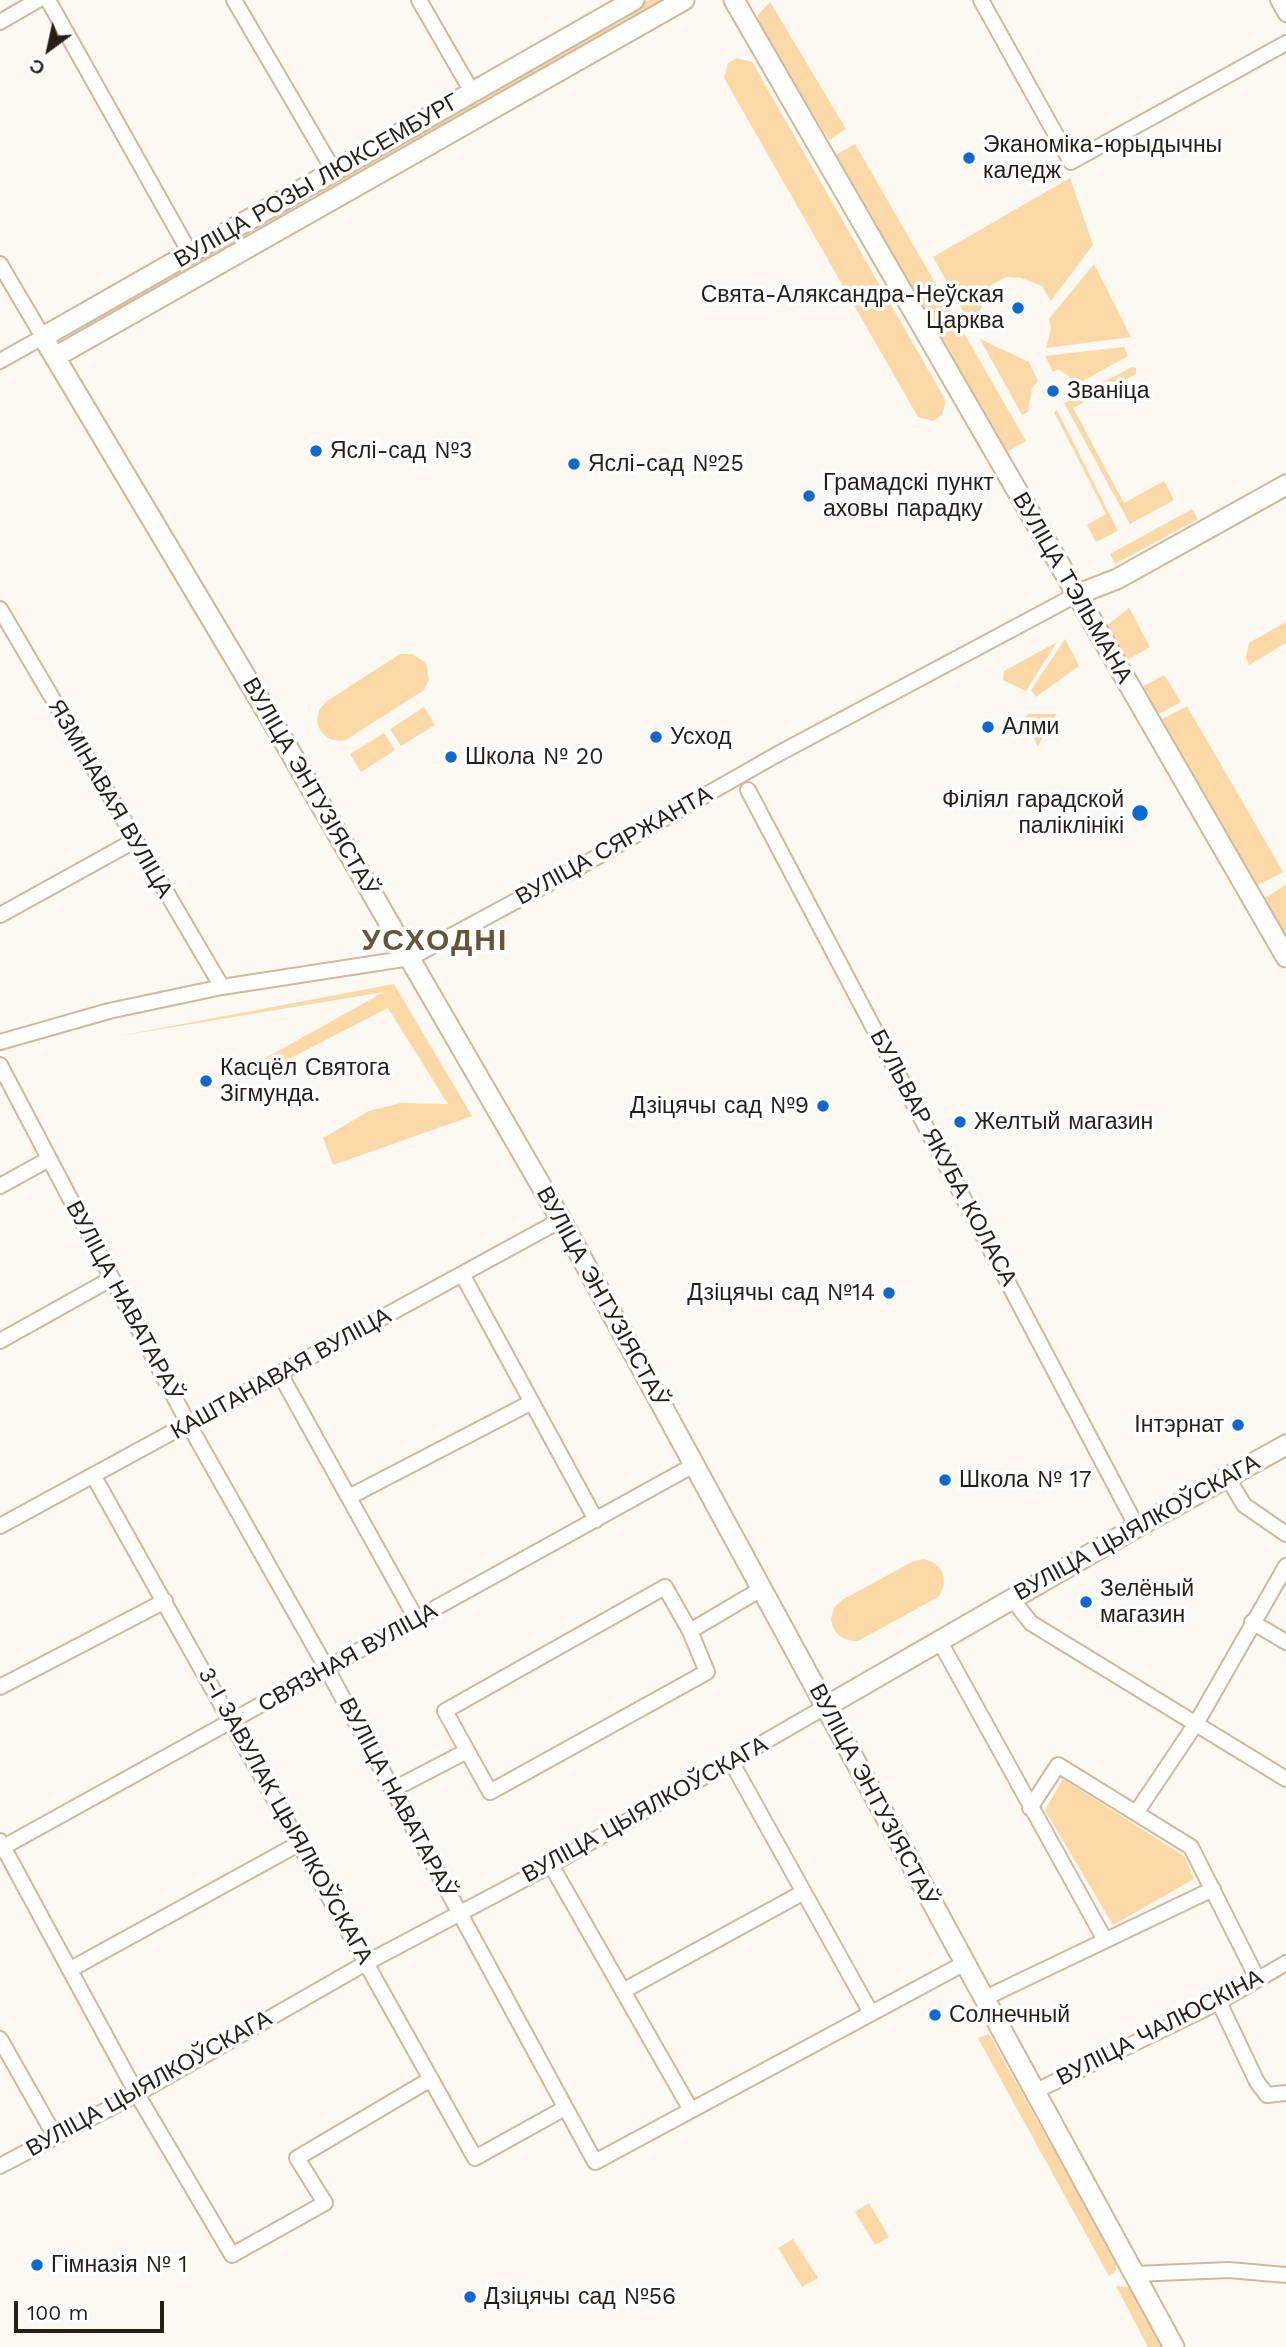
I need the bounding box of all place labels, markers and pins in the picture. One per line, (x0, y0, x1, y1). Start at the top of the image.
place label: Эканоміка-юрыдычны каледж (983, 131, 1222, 185)
marker: Эканоміка-юрыдычны каледж (961, 150, 977, 166)
place label: Свята-Аляксандра-Неўская Царква (701, 281, 1004, 335)
marker: Свята-Аляксандра-Неўская Царква (1010, 300, 1026, 316)
place label: Званіца (1067, 377, 1149, 405)
marker: Званіца (1045, 383, 1061, 399)
place label: Яслі-сад №3 (330, 437, 472, 465)
marker: Яслі-сад №3 (308, 443, 324, 459)
place label: Яслі-сад №25 (588, 450, 744, 478)
marker: Яслі-сад №25 (566, 456, 582, 472)
place label: Грамадскі пункт аховы парадку (823, 469, 994, 523)
marker: Грамадскі пункт аховы парадку (801, 488, 817, 504)
place label: Алми (1002, 713, 1059, 741)
marker: Алми (980, 719, 996, 735)
place label: Усход (670, 723, 732, 751)
marker: Усход (648, 729, 664, 745)
place label: Школа № 20 (465, 743, 603, 771)
marker: Школа № 20 (443, 749, 459, 765)
place label: Філіял гарадской паліклінікі (942, 786, 1124, 840)
marker: Філіял гарадской паліклінікі (1130, 803, 1150, 823)
place label: Касцёл Святога Зігмунда. (220, 1054, 390, 1108)
marker: Касцёл Святога Зігмунда. (198, 1073, 214, 1089)
place label: Дзіцячы сад №9 (630, 1092, 809, 1120)
marker: Дзіцячы сад №9 (815, 1098, 831, 1114)
place label: Желтый магазин (974, 1108, 1153, 1136)
marker: Желтый магазин (952, 1114, 968, 1130)
place label: Дзіцячы сад №14 (687, 1279, 875, 1307)
marker: Дзіцячы сад №14 (881, 1285, 897, 1301)
place label: Інтэрнат (1134, 1411, 1224, 1439)
marker: Інтэрнат (1230, 1417, 1246, 1433)
place label: Школа № 17 (959, 1466, 1092, 1494)
marker: Школа № 17 (937, 1472, 953, 1488)
place label: Зелёный магазин (1100, 1575, 1194, 1629)
marker: Зелёный магазин (1078, 1594, 1094, 1610)
place label: Солнечный (949, 2001, 1070, 2029)
marker: Солнечный (927, 2007, 943, 2023)
place label: Гімназія № 1 (51, 2251, 188, 2279)
marker: Гімназія № 1 (29, 2257, 45, 2273)
place label: Дзіцячы сад №56 (484, 2283, 676, 2311)
marker: Дзіцячы сад №56 (462, 2289, 478, 2305)

